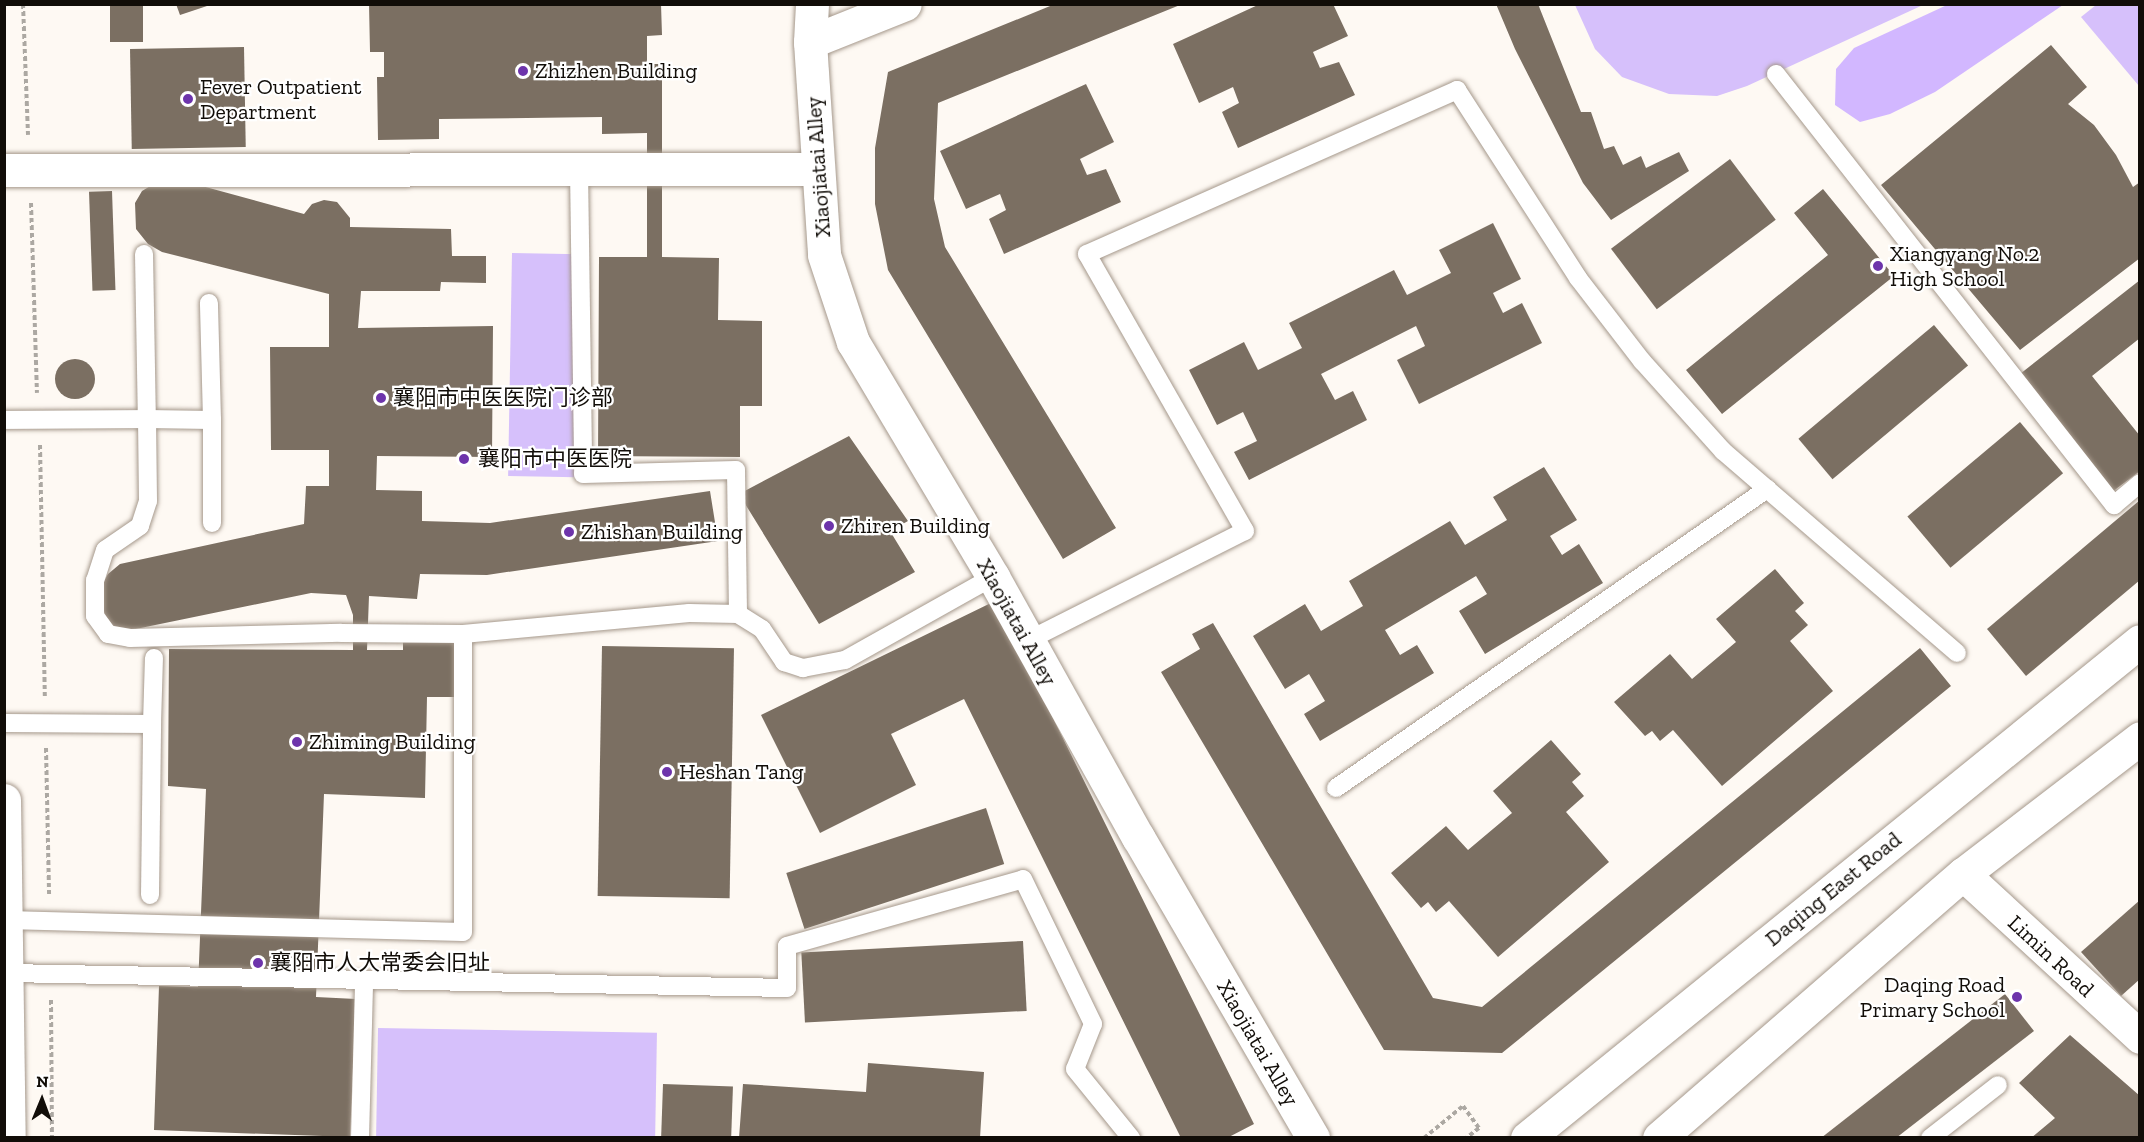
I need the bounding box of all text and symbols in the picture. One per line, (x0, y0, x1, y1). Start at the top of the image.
place label: Zhizhen Building (535, 58, 697, 84)
marker: Zhizhen Building (516, 64, 530, 78)
place label: Fever Outpatient Department (200, 73, 362, 124)
marker: Fever Outpatient Department (181, 92, 195, 106)
street label: Xiaojiatai Alley (800, 96, 836, 238)
place label: Xiangyang No.2 High School (1890, 240, 2040, 292)
marker: Xiangyang No.2 High School (1871, 259, 1885, 273)
place label: 襄阳市中医医院门诊部 (393, 385, 613, 411)
marker: 襄阳市中医医院门诊部 (374, 391, 388, 405)
place label: 襄阳市中医医院 (478, 446, 632, 472)
marker: 襄阳市中医医院 (455, 450, 473, 468)
place label: Zhiren Building (841, 513, 990, 539)
place label: Zhishan Building (581, 519, 743, 545)
marker: Zhiren Building (822, 519, 836, 533)
marker: Zhishan Building (562, 525, 576, 539)
street label: Xiaojiatai Alley (971, 554, 1063, 690)
place label: Zhiming Building (309, 729, 476, 755)
marker: Zhiming Building (290, 735, 304, 749)
place label: Heshan Tang (679, 759, 804, 785)
marker: Heshan Tang (660, 765, 674, 779)
street label: Daqing East Road (1760, 826, 1906, 952)
street label: Limin Road (2002, 909, 2100, 1003)
place label: 襄阳市人大常委会旧址 (270, 950, 490, 976)
marker: 襄阳市人大常委会旧址 (251, 956, 265, 970)
place label: Daqing Road Primary School (1859, 971, 2005, 1022)
street label: Xiaojiatai Alley (1211, 975, 1305, 1111)
marker: Daqing Road Primary School (2010, 990, 2024, 1004)
north arrow (12, 1070, 72, 1130)
text: N (36, 1072, 49, 1091)

